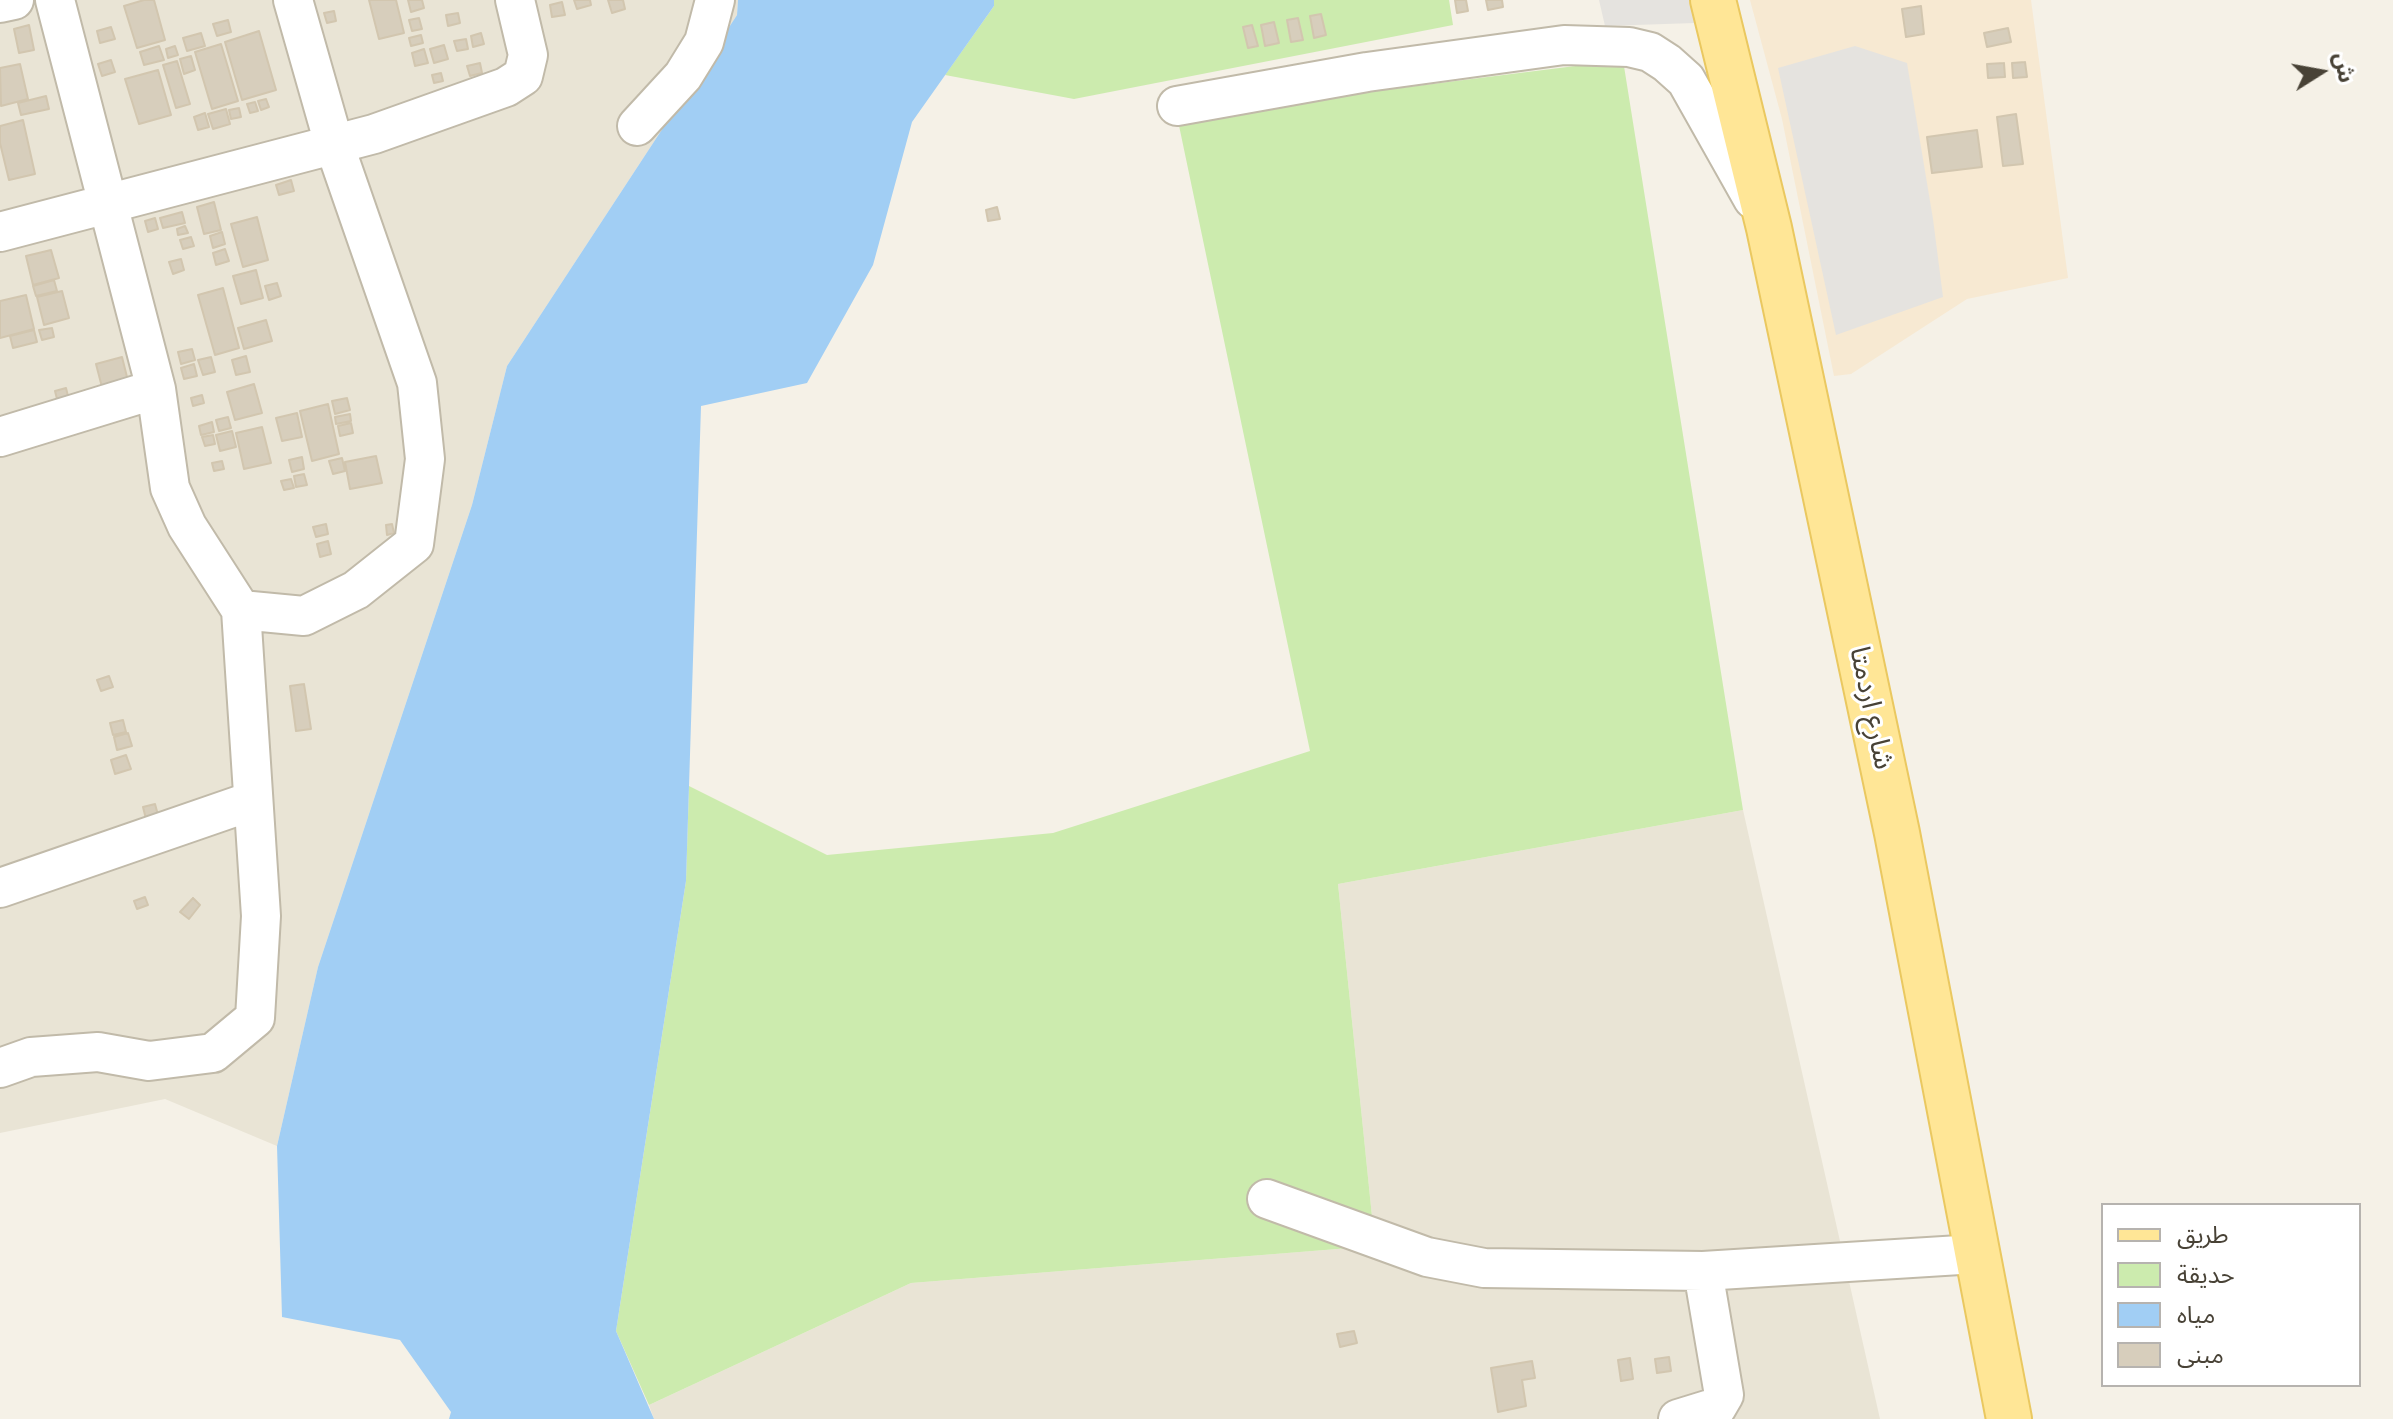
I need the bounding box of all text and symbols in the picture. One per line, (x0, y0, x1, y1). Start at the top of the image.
north arrow (2281, 32, 2361, 112)
text: ش (2328, 50, 2361, 85)
street label: شارع اردمتا (1842, 643, 1900, 773)
legend (2101, 1203, 2361, 1387)
text: طريق (2177, 1219, 2229, 1250)
text: حديقة (2177, 1259, 2235, 1290)
text: مياه (2177, 1299, 2215, 1330)
text: مبنى (2177, 1339, 2224, 1370)

